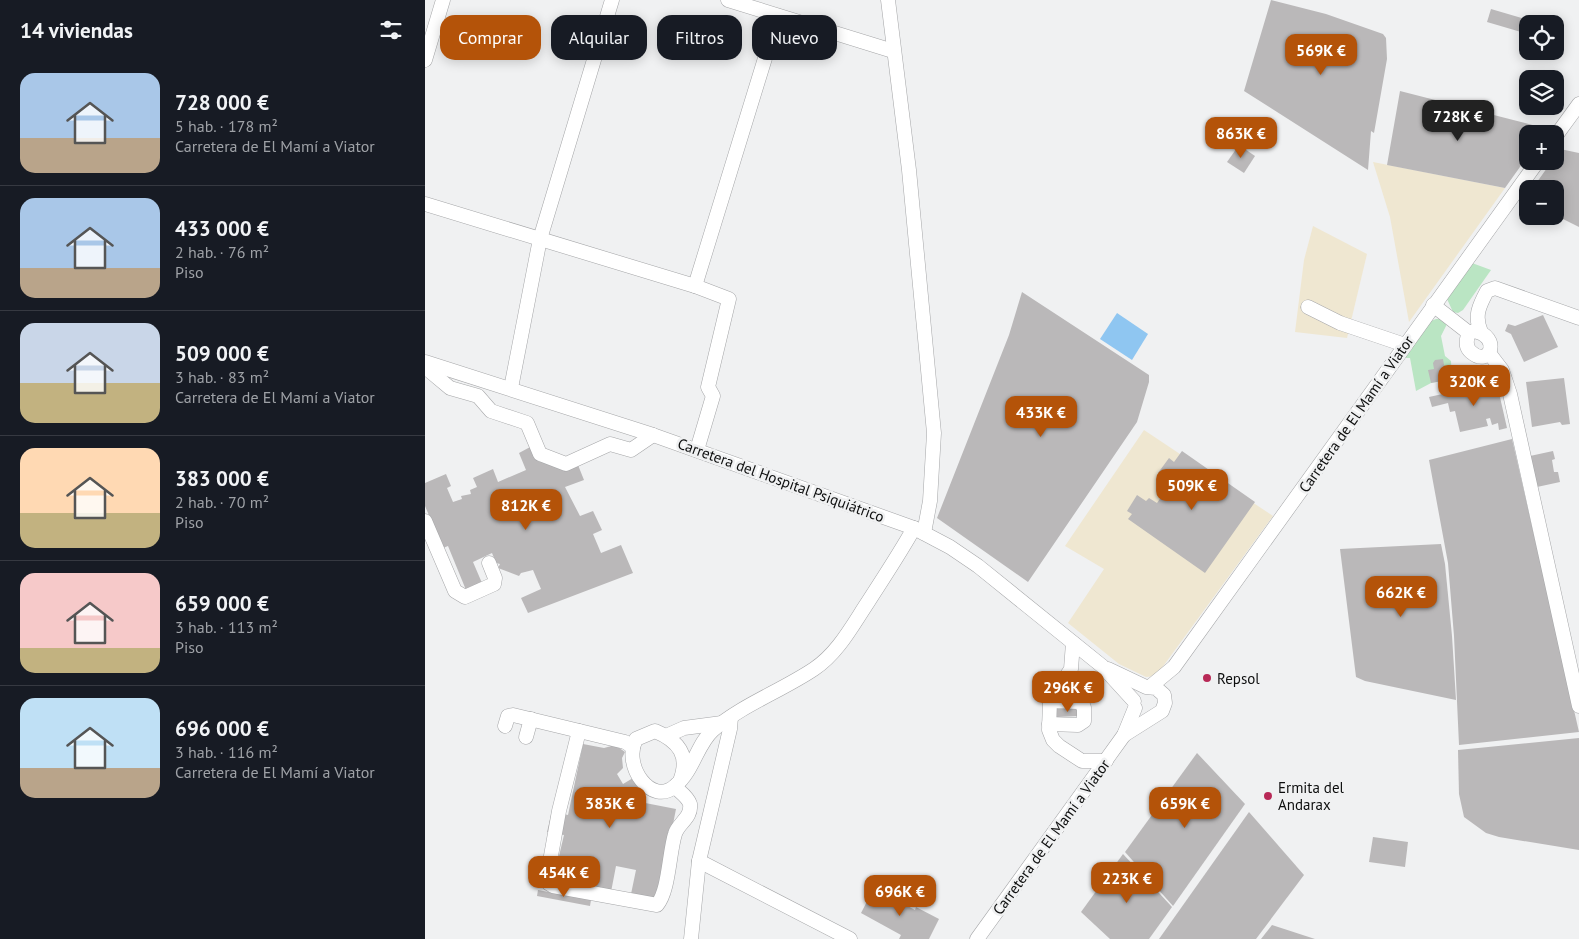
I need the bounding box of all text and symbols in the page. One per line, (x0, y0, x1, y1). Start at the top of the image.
chip: Comprar (440, 15, 541, 60)
chip: Alquilar (551, 15, 647, 60)
chip: Filtros (657, 15, 742, 60)
chip: Nuevo (752, 15, 837, 60)
map controls (1519, 15, 1564, 225)
button: locate (1519, 15, 1564, 60)
icon: filters (377, 16, 405, 44)
text: 14 viviendas (20, 17, 133, 44)
pin: 569K € (1280, 34, 1362, 76)
text: 569K € (1296, 40, 1346, 60)
button: layers (1519, 70, 1564, 115)
text: 728 000 € (175, 89, 269, 116)
icon: home (60, 93, 120, 153)
pin: 728K € (1417, 100, 1499, 142)
text: 728K € (1433, 106, 1483, 126)
text: 5 hab. · 178 m² (175, 116, 278, 136)
pin: 863K € (1200, 116, 1282, 159)
text: 863K € (1216, 123, 1266, 143)
button: + (1519, 125, 1564, 170)
text: Carretera de El Mamí a Viator (175, 136, 375, 156)
button: − (1519, 180, 1564, 225)
text: 433 000 € (175, 215, 269, 242)
icon: home (60, 218, 120, 278)
text: 2 hab. · 76 m² (175, 242, 269, 262)
text: Piso (175, 262, 204, 282)
street label: Carretera de El Mamí a Viator (1294, 332, 1418, 496)
text: 509 000 € (175, 340, 269, 367)
icon: home (60, 343, 120, 403)
pin: 320K € (1433, 364, 1515, 407)
text: 3 hab. · 83 m² (175, 367, 269, 387)
text: 320K € (1449, 371, 1499, 391)
text: Carretera de El Mamí a Viator (175, 387, 375, 407)
pin: 433K € (1000, 396, 1082, 438)
text: 433K € (1016, 402, 1066, 422)
street label: Carretera del Hospital Psiquiátrico (675, 434, 887, 526)
text: 383 000 € (175, 465, 269, 492)
icon: home (60, 468, 120, 528)
pin: 509K € (1151, 468, 1233, 511)
text: 509K € (1167, 475, 1217, 495)
pin: 812K € (485, 488, 567, 531)
text: 2 hab. · 70 m² (175, 492, 269, 512)
text: 812K € (501, 495, 551, 515)
text: Piso (175, 512, 204, 532)
pin: 662K € (1360, 576, 1442, 618)
text: 662K € (1376, 582, 1426, 602)
text: 659 000 € (175, 590, 269, 617)
icon: home (60, 593, 120, 653)
text: 3 hab. · 113 m² (175, 617, 278, 637)
text: Piso (175, 637, 204, 657)
place label: Repsol (1217, 669, 1260, 688)
pin: 296K € (1027, 670, 1109, 713)
marker: Repsol (1201, 672, 1213, 684)
text: 296K € (1043, 677, 1093, 697)
text: 696 000 € (175, 715, 269, 742)
icon: home (60, 718, 120, 778)
text: 3 hab. · 116 m² (175, 742, 278, 762)
street label: Carretera de El Mamí a Viator (988, 756, 1114, 918)
text: Carretera de El Mamí a Viator (175, 762, 375, 782)
place label: Ermita del Andarax (1278, 778, 1345, 814)
pin: 383K € (569, 786, 651, 829)
pin: 659K € (1144, 786, 1226, 829)
marker: Ermita del Andarax (1262, 790, 1274, 802)
text: 383K € (585, 793, 635, 813)
text: 659K € (1160, 793, 1210, 813)
pin: 454K € (523, 856, 605, 898)
text: 454K € (539, 862, 589, 882)
pin: 223K € (1086, 862, 1168, 904)
text: 223K € (1102, 868, 1152, 888)
pin: 696K € (859, 874, 941, 917)
text: 696K € (875, 881, 925, 901)

